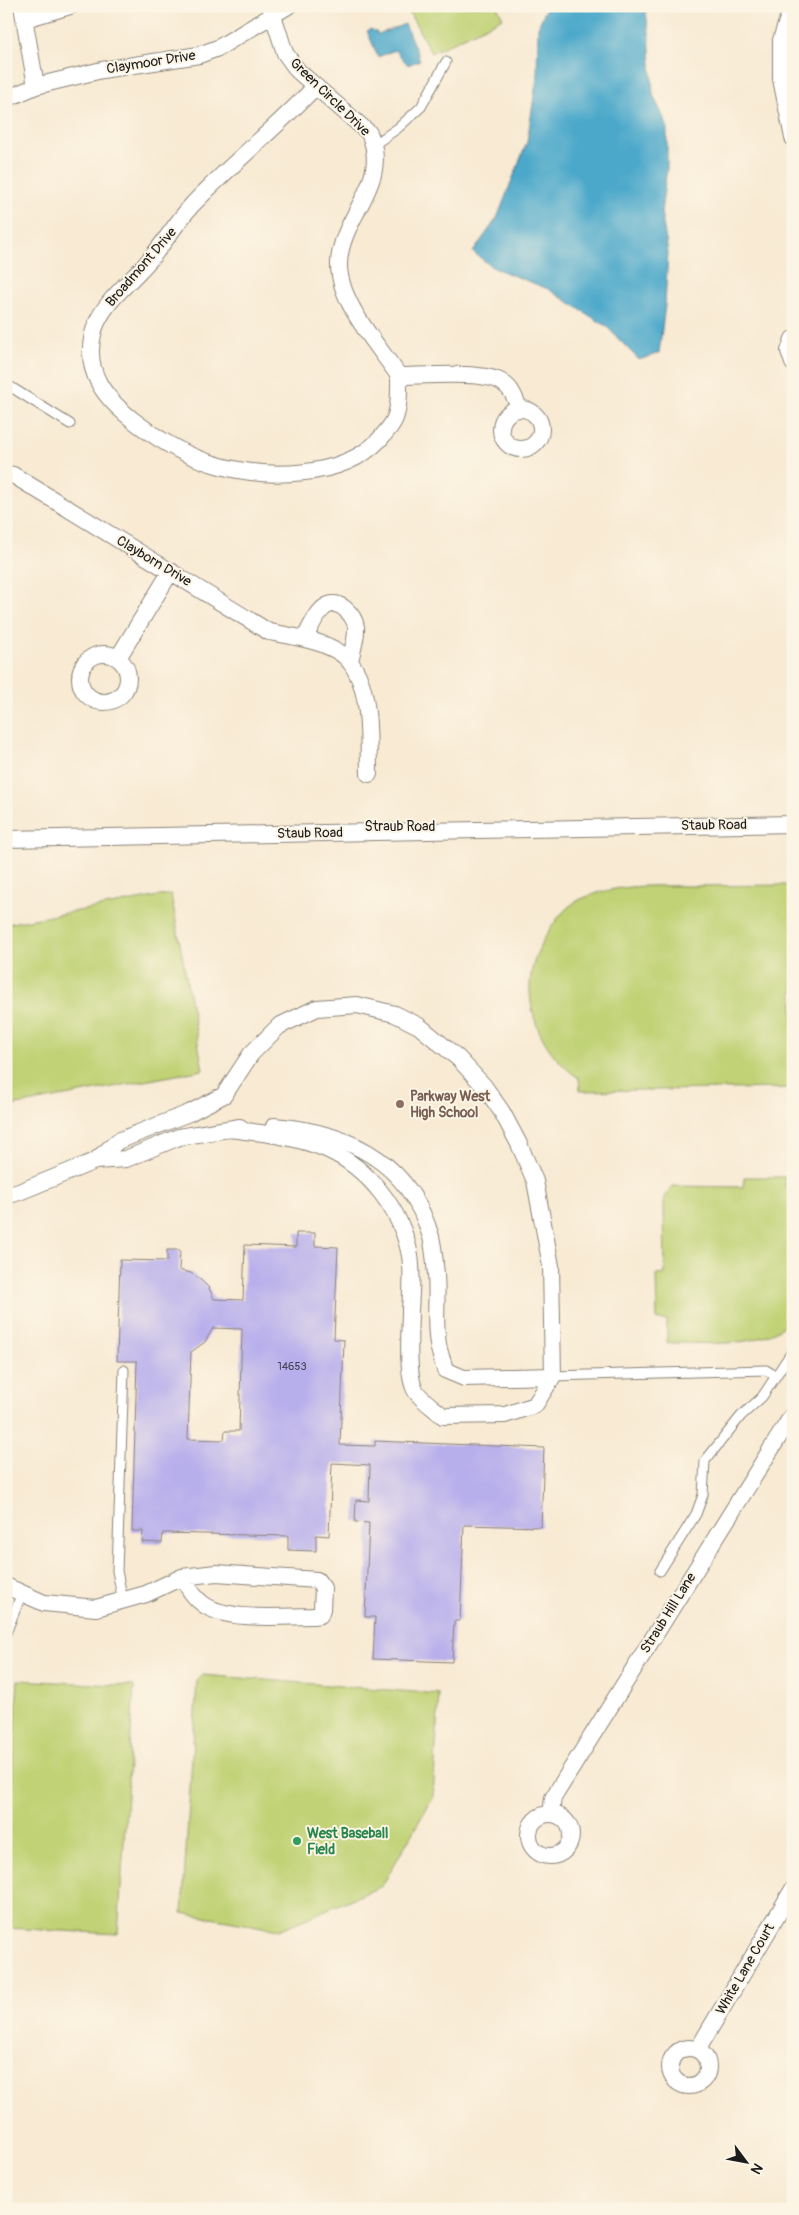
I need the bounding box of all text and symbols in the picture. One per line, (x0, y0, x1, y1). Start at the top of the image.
street label: Claymoor Drive (105, 47, 197, 77)
street label: Green Circle Drive (286, 54, 374, 140)
street label: Broadmont Drive (102, 224, 180, 310)
street label: Clayborn Drive (113, 532, 195, 590)
street label: Staub Road (681, 816, 747, 834)
street label: Straub Road (365, 818, 436, 835)
street label: Staub Road (277, 824, 343, 842)
place label: Parkway West High School (410, 1088, 491, 1121)
marker: Parkway West High School (394, 1098, 406, 1110)
house number: 14653 (277, 1360, 307, 1373)
street label: Straub Hill Lane (636, 1569, 700, 1656)
place label: West Baseball Field (307, 1825, 388, 1858)
marker: West Baseball Field (291, 1835, 303, 1847)
street label: White Lane Court (712, 1920, 778, 2018)
north arrow (722, 2138, 772, 2188)
text: N (747, 2160, 766, 2177)

